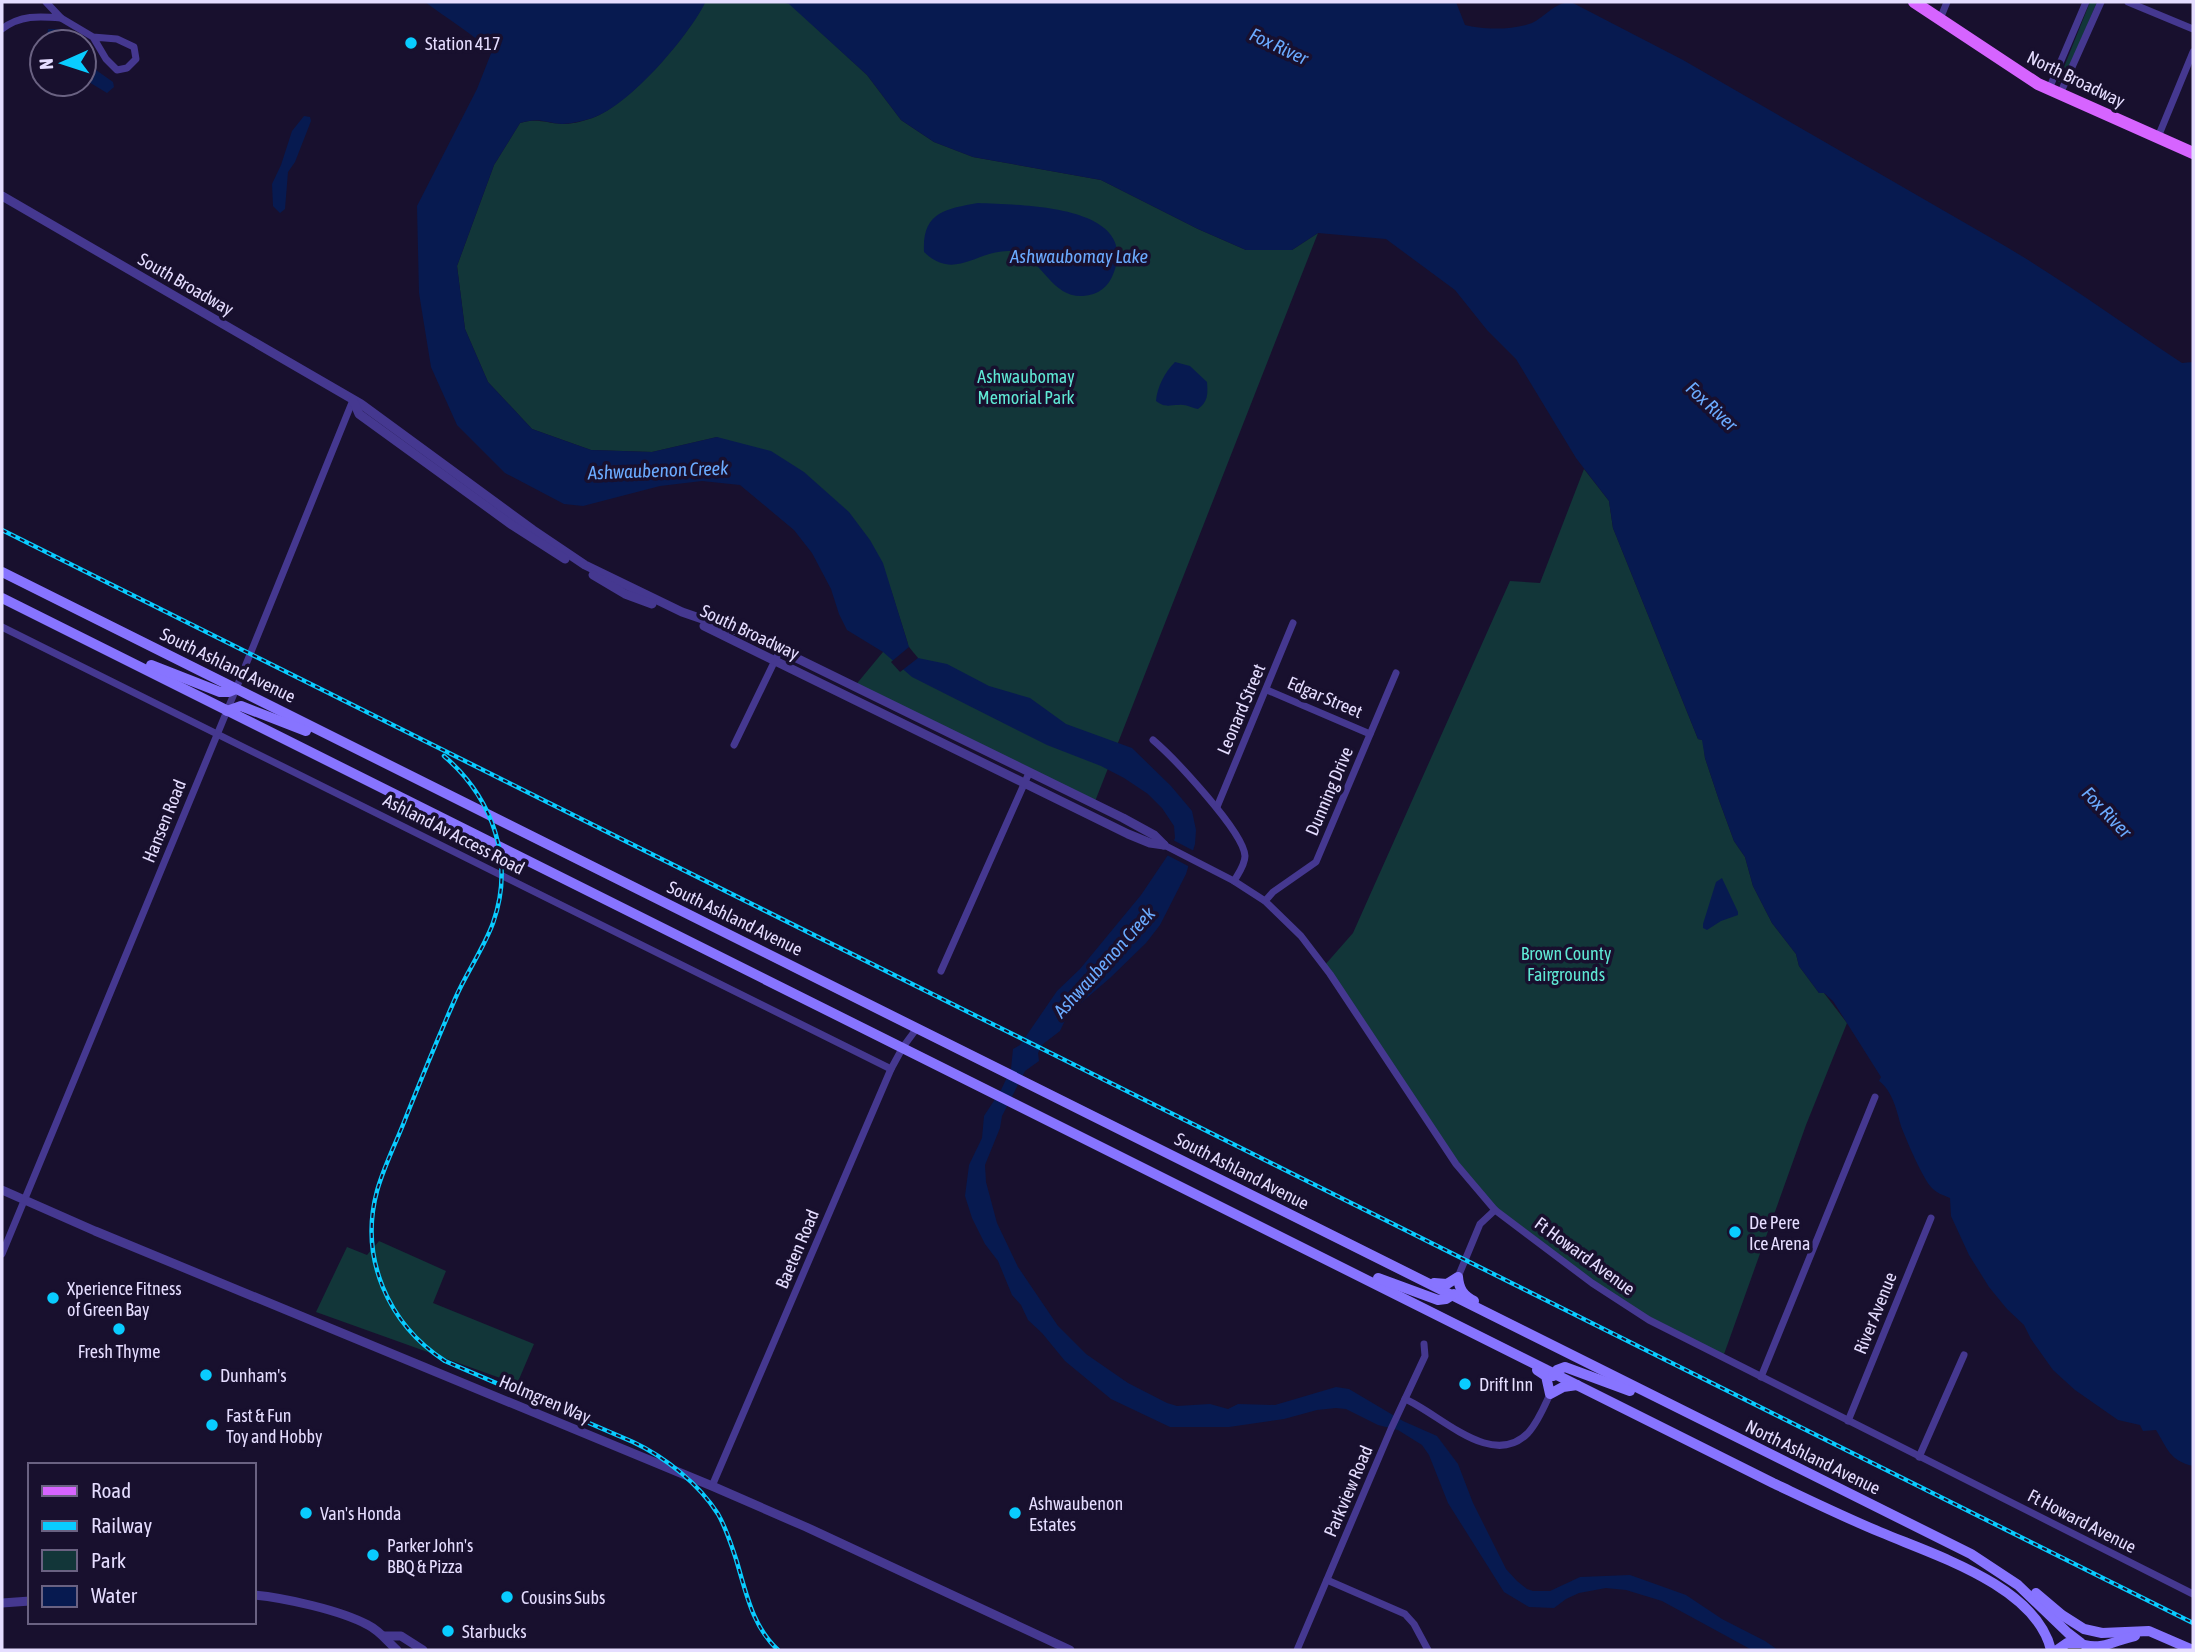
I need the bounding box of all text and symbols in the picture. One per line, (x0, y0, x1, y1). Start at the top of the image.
water label: Fox River (1246, 23, 1313, 70)
north arrow (28, 28, 98, 98)
place label: Station 417 (425, 33, 500, 54)
marker: Station 417 (403, 35, 419, 51)
street label: North Broadway (2024, 46, 2128, 112)
text: N (35, 58, 57, 70)
water label: Ashwaubomay Lake (1009, 245, 1148, 267)
street label: South Broadway (135, 248, 237, 320)
park label: Ashwaubomay Memorial Park (977, 366, 1075, 408)
water label: Fox River (1682, 377, 1743, 436)
water label: Ashwaubenon Creek (586, 457, 729, 483)
street label: South Broadway (697, 600, 803, 664)
street label: South Ashland Avenue (157, 623, 299, 707)
street label: Leonard Street (1212, 661, 1270, 757)
street label: Edgar Street (1284, 672, 1366, 722)
street label: Dunning Drive (1301, 744, 1357, 838)
street label: Hansen Road (138, 776, 190, 866)
water label: Fox River (2078, 782, 2137, 843)
street label: Ashland Av Access Road (380, 789, 528, 879)
street label: South Ashland Avenue (664, 876, 806, 960)
water label: Ashwaubenon Creek (1048, 902, 1160, 1022)
park label: Brown County Fairgrounds (1521, 943, 1611, 985)
street label: South Ashland Avenue (1171, 1128, 1313, 1214)
street label: Baeten Road (771, 1206, 823, 1292)
place label: De Pere Ice Arena (1749, 1212, 1810, 1254)
street label: Ft Howard Avenue (1531, 1213, 1639, 1299)
marker: De Pere Ice Arena (1727, 1224, 1743, 1240)
street label: River Avenue (1849, 1269, 1901, 1357)
place label: Xperience Fitness of Green Bay (67, 1278, 182, 1320)
marker: Xperience Fitness of Green Bay (45, 1290, 61, 1306)
marker: Fresh Thyme (111, 1321, 127, 1337)
place label: Fresh Thyme (78, 1341, 160, 1362)
place label: Dunham's (220, 1365, 287, 1386)
marker: Dunham's (198, 1367, 214, 1383)
street label: Holmgren Way (496, 1370, 594, 1428)
place label: Drift Inn (1479, 1374, 1533, 1395)
marker: Drift Inn (1457, 1376, 1473, 1392)
place label: Fast & Fun Toy and Hobby (226, 1405, 322, 1447)
street label: North Ashland Avenue (1742, 1415, 1884, 1499)
marker: Fast & Fun Toy and Hobby (204, 1417, 220, 1433)
street label: Parkview Road (1319, 1442, 1377, 1540)
legend (28, 1463, 256, 1624)
text: Road (91, 1478, 131, 1502)
street label: Ft Howard Avenue (2024, 1485, 2140, 1557)
place label: Ashwaubenon Estates (1029, 1493, 1123, 1535)
place label: Van's Honda (320, 1503, 401, 1524)
marker: Van's Honda (298, 1505, 314, 1521)
marker: Ashwaubenon Estates (1007, 1505, 1023, 1521)
text: Railway (91, 1513, 153, 1537)
place label: Parker John's BBQ & Pizza (387, 1535, 473, 1577)
marker: Parker John's BBQ & Pizza (365, 1547, 381, 1563)
text: Park (91, 1548, 126, 1572)
text: Water (91, 1583, 138, 1607)
place label: Cousins Subs (521, 1587, 605, 1608)
marker: Cousins Subs (499, 1589, 515, 1605)
place label: Starbucks (462, 1621, 527, 1642)
marker: Starbucks (440, 1623, 456, 1639)

